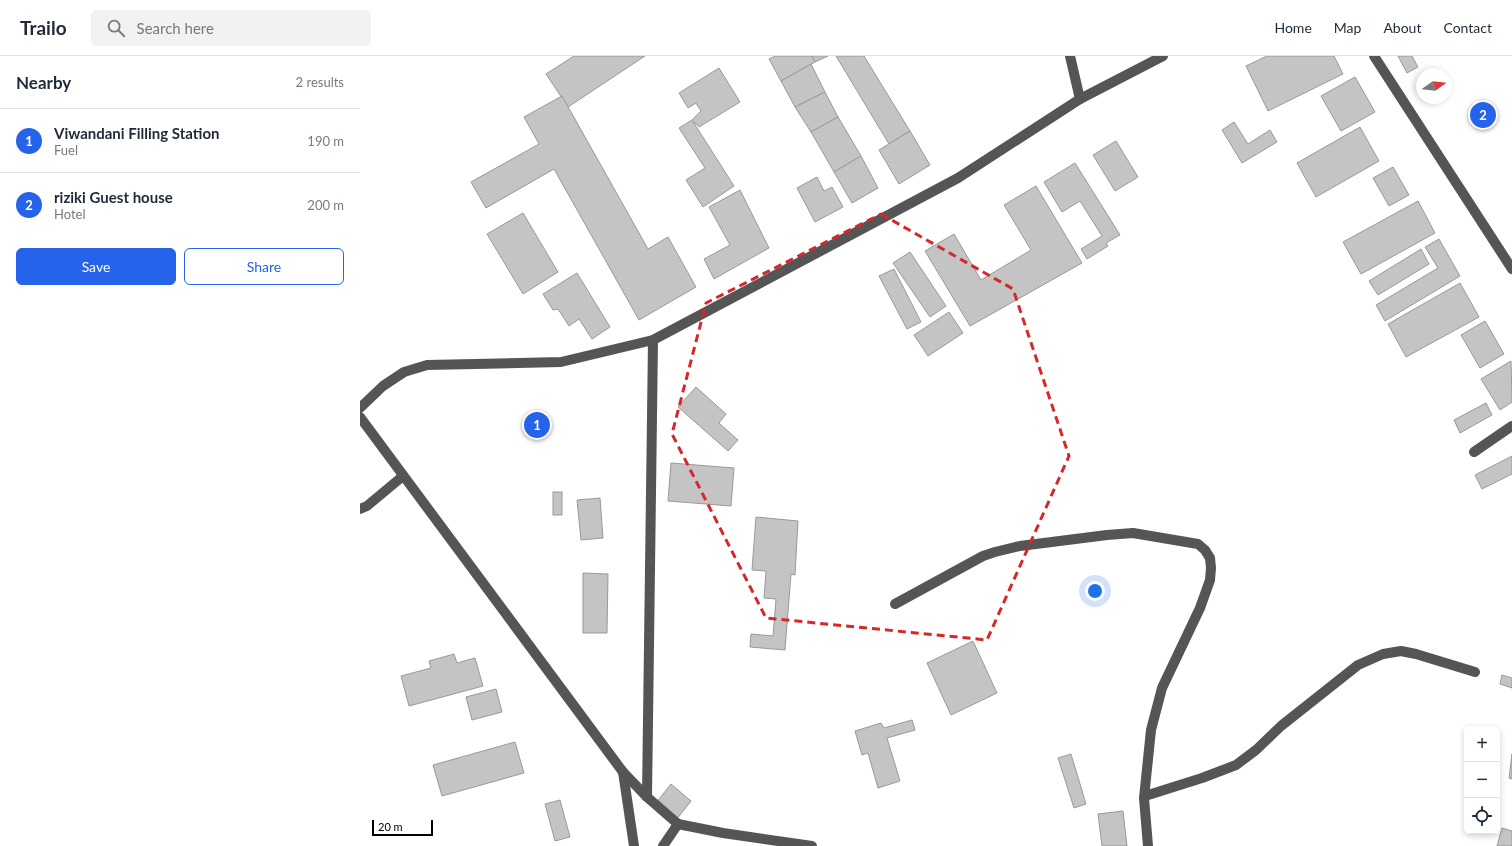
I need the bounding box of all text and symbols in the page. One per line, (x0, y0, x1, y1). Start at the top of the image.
search box (91, 10, 371, 46)
text: Trailo (20, 16, 67, 39)
icon: search (105, 17, 127, 39)
text: Search here (137, 19, 214, 37)
text: Home (1274, 19, 1312, 36)
text: Map (1334, 19, 1361, 36)
text: About (1383, 19, 1421, 36)
text: Contact (1443, 19, 1492, 36)
north arrow (1416, 68, 1452, 104)
text: Nearby (16, 72, 71, 93)
text: 2 results (296, 74, 344, 90)
pin: 2 (1470, 100, 1496, 130)
text: Viwandani Filling Station (54, 124, 220, 142)
text: 1 (25, 133, 33, 149)
text: 190 m (307, 133, 344, 149)
text: Fuel (54, 142, 78, 158)
text: riziki Guest house (54, 188, 173, 206)
text: 2 (25, 197, 33, 213)
text: 200 m (307, 197, 344, 213)
text: Hotel (54, 206, 86, 222)
button: Save (16, 248, 176, 285)
button: Share (184, 248, 344, 285)
pin: 1 (524, 410, 550, 440)
your location (1085, 581, 1105, 601)
map controls (1464, 726, 1500, 834)
button: + (1464, 726, 1500, 762)
button: − (1464, 762, 1500, 798)
button: locate (1464, 798, 1500, 834)
scale bar (372, 818, 433, 837)
text: 20 m (378, 820, 403, 833)

